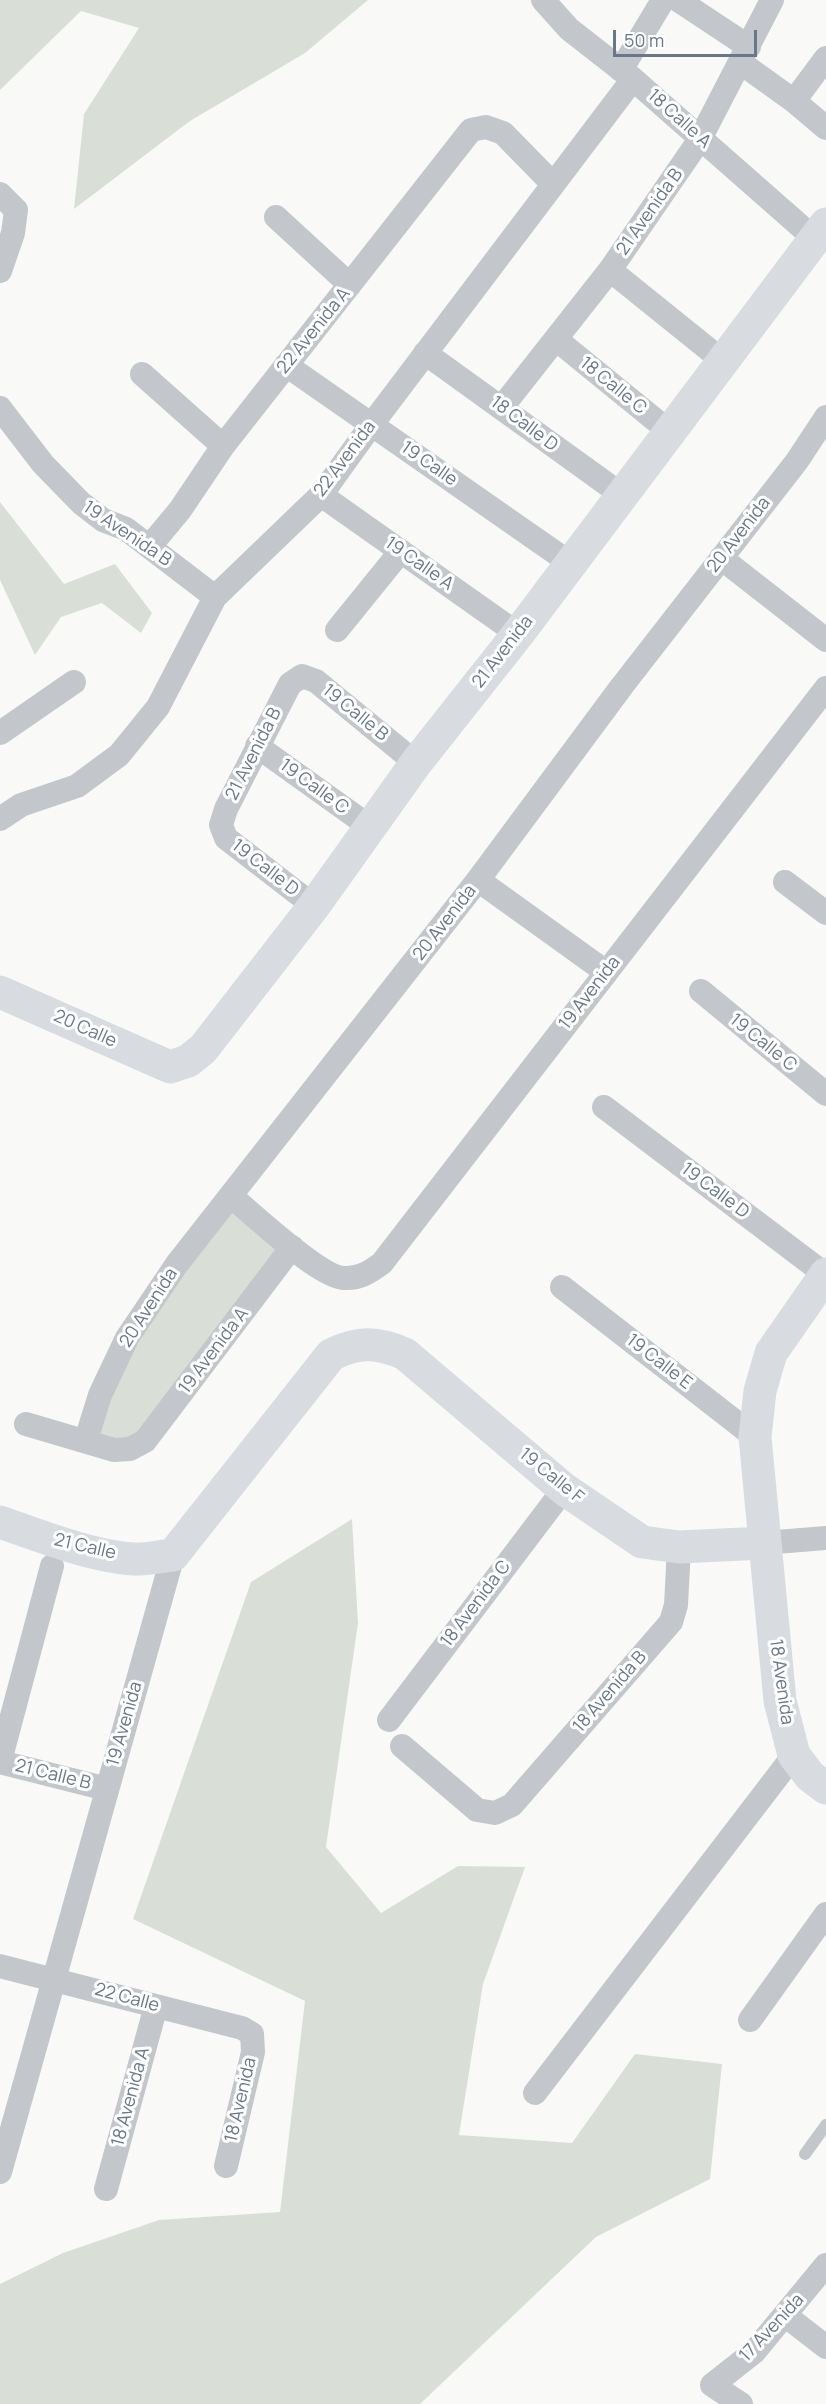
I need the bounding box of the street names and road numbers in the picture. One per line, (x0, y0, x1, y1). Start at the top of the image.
street label: 18 Calle A (643, 85, 715, 153)
street label: 21 Avenida B (612, 165, 688, 259)
street label: 22 Avenida A (273, 284, 355, 378)
street label: 18 Calle C (575, 353, 651, 419)
street label: 18 Calle D (486, 392, 562, 456)
street label: 22 Avenida (309, 417, 381, 501)
street label: 19 Calle (397, 437, 461, 491)
street label: 20 Avenida (703, 493, 775, 577)
street label: 19 Avenida B (79, 497, 175, 571)
street label: 19 Calle A (381, 533, 457, 595)
street label: 21 Avenida (468, 611, 538, 693)
street label: 19 Calle B (318, 680, 392, 746)
street label: 21 Avenida B (221, 704, 287, 804)
street label: 19 Calle C (275, 755, 353, 819)
street label: 19 Calle D (227, 835, 303, 901)
street label: 20 Avenida (409, 881, 481, 965)
street label: 19 Avenida (555, 952, 625, 1034)
street label: 20 Calle (50, 1006, 120, 1052)
street label: 19 Calle C (725, 1009, 801, 1077)
street label: 19 Calle D (677, 1159, 753, 1223)
street label: 20 Avenida (115, 1264, 183, 1352)
street label: 19 Avenida A (175, 1304, 253, 1398)
street label: 19 Calle E (622, 1330, 696, 1394)
street label: 19 Calle F (515, 1444, 587, 1508)
street label: 21 Calle (52, 1529, 118, 1565)
street label: 18 Avenida C (436, 1556, 516, 1652)
street label: 18 Avenida (764, 1638, 798, 1726)
street label: 18 Avenida B (569, 1647, 651, 1737)
street label: 19 Avenida (103, 1679, 147, 1769)
street label: 21 Calle B (13, 1755, 93, 1795)
street label: 22 Calle (92, 1979, 162, 2017)
street label: 18 Avenida A (107, 2045, 155, 2149)
street label: 18 Avenida (221, 2056, 261, 2144)
street label: 17 Avenida (735, 2290, 809, 2366)

